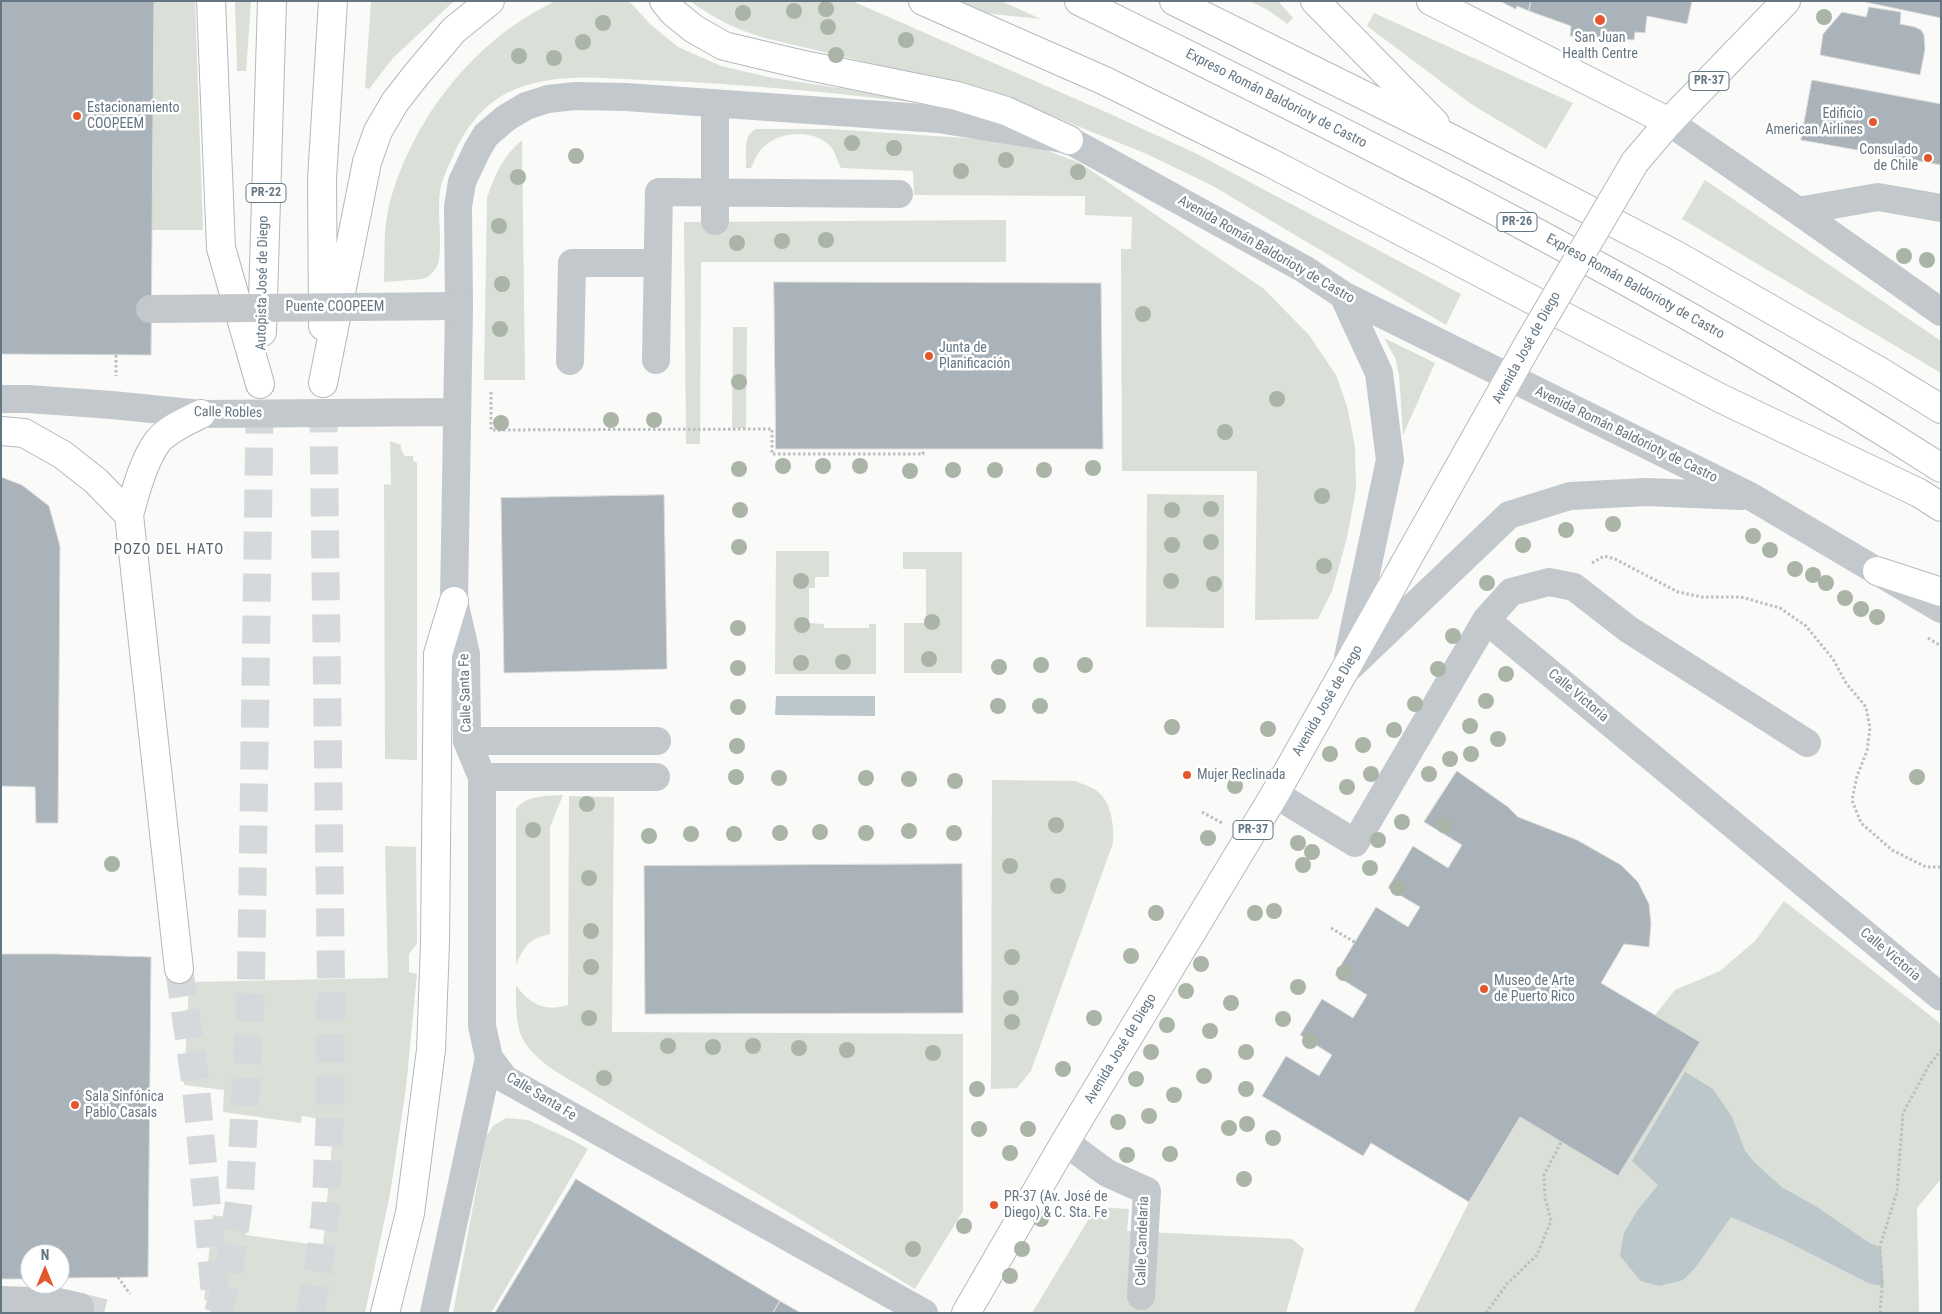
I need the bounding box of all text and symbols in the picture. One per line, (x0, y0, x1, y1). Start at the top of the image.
marker: San Juan Health Centre (1593, 13, 1607, 27)
place label: San Juan Health Centre (1562, 30, 1638, 62)
street label: Expreso Román Baldorioty de Castro (1183, 46, 1369, 152)
road number: PR-37 (1689, 72, 1729, 90)
place label: Estacionamiento COOPEEM (87, 100, 180, 132)
place label: Edificio American Airlines (1765, 106, 1863, 138)
marker: Estacionamiento COOPEEM (71, 110, 83, 122)
marker: Edificio American Airlines (1867, 116, 1879, 128)
place label: Consulado de Chile (1859, 142, 1918, 174)
marker: Consulado de Chile (1922, 152, 1934, 164)
road number: PR-22 (246, 184, 286, 202)
street label: Avenida Román Baldorioty de Castro (1175, 192, 1357, 308)
road number: PR-26 (1497, 212, 1537, 232)
street label: Autopista José de Diego (253, 215, 273, 351)
street label: Expreso Román Baldorioty de Castro (1543, 231, 1727, 343)
street label: Avenida José de Diego (1489, 289, 1565, 407)
street label: Puente COOPEEM (286, 299, 384, 315)
place label: Junta de Planificación (939, 340, 1010, 372)
marker: Junta de Planificación (923, 350, 935, 362)
street label: Avenida Román Baldorioty de Castro (1532, 383, 1720, 487)
street label: Calle Robles (194, 404, 262, 422)
district label: POZO DEL HATO (112, 541, 226, 559)
street label: Avenida José de Diego (1289, 642, 1367, 760)
street label: Calle Santa Fe (456, 653, 476, 733)
street label: Calle Victoria (1544, 666, 1612, 726)
place label: Mujer Reclinada (1197, 767, 1286, 783)
marker: Mujer Reclinada (1181, 769, 1193, 781)
road number: PR-37 (1233, 820, 1273, 840)
street label: Calle Victoria (1856, 925, 1924, 985)
place label: Museo de Arte de Puerto Rico (1494, 973, 1575, 1006)
marker: Museo de Arte de Puerto Rico (1478, 983, 1490, 995)
street label: Avenida José de Diego (1082, 991, 1160, 1107)
street label: Calle Santa Fe (503, 1070, 579, 1124)
place label: Sala Sinfónica Pablo Casals (85, 1089, 164, 1122)
marker: Sala Sinfónica Pablo Casals (69, 1099, 81, 1111)
place label: PR-37 (Av. José de Diego) & C. Sta. Fe (1004, 1189, 1107, 1222)
street label: Calle Candelaria (1133, 1196, 1153, 1286)
marker: PR-37 (Av. José de Diego) & C. Sta. Fe (988, 1199, 1000, 1211)
north arrow (20, 1244, 70, 1294)
text: N (41, 1247, 49, 1263)

